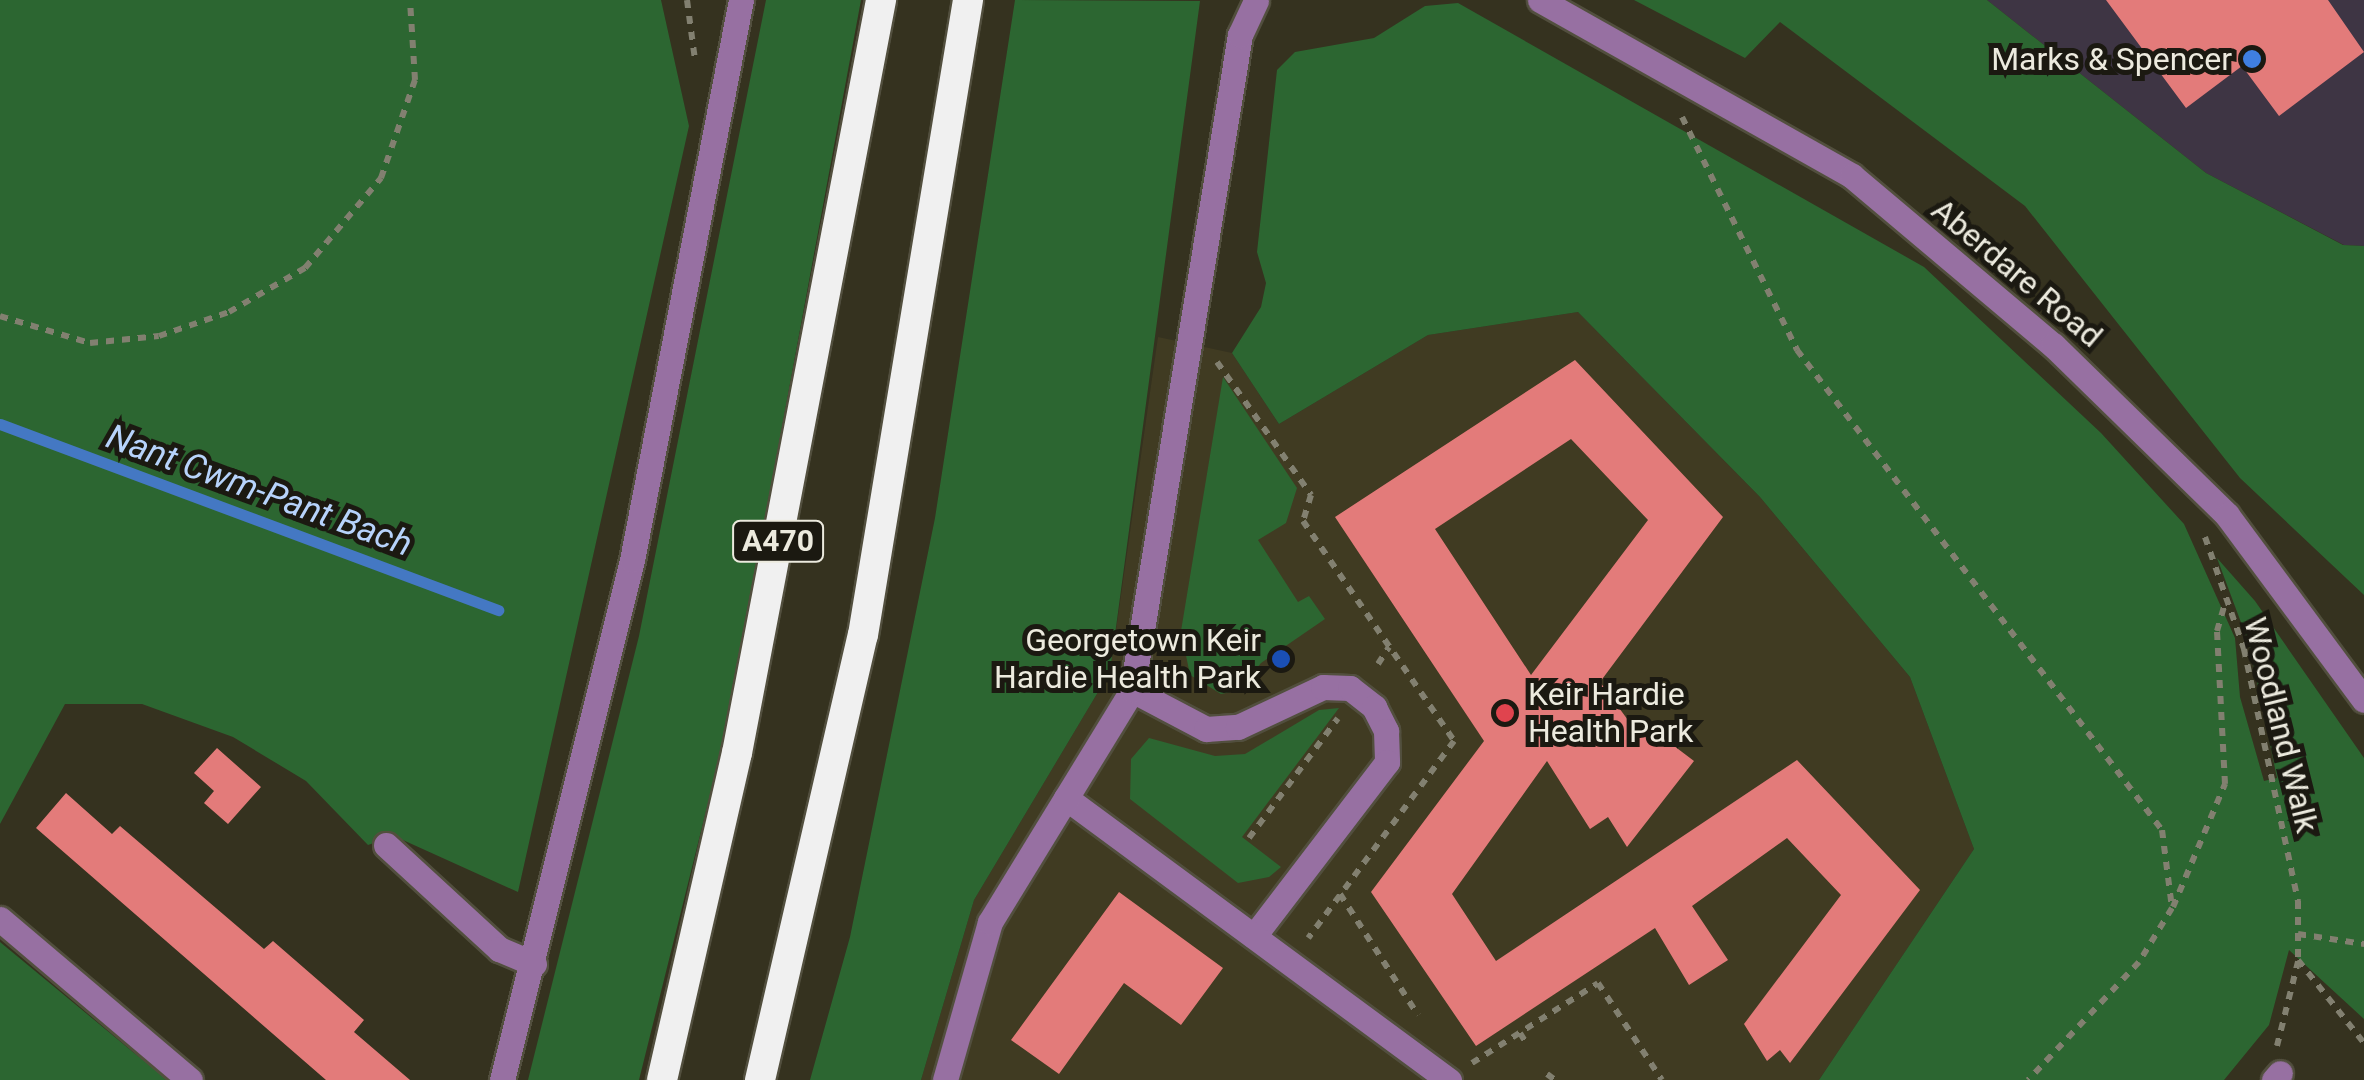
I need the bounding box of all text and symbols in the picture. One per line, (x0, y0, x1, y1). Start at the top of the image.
place label: Marks & Spencer (1991, 40, 2232, 78)
marker: Marks & Spencer (2241, 48, 2263, 70)
street label: Aberdare Road (1924, 191, 2110, 355)
water label: Nant Cwm-Pant Bach (100, 416, 418, 566)
road number: A470 (730, 516, 826, 566)
street label: Woodland Walk (2236, 613, 2326, 837)
place label: Georgetown Keir Hardie Health Park (994, 622, 1261, 697)
marker: Georgetown Keir Hardie Health Park (1270, 648, 1292, 670)
place label: Keir Hardie Health Park (1528, 676, 1694, 751)
marker: Keir Hardie Health Park (1492, 700, 1518, 726)

